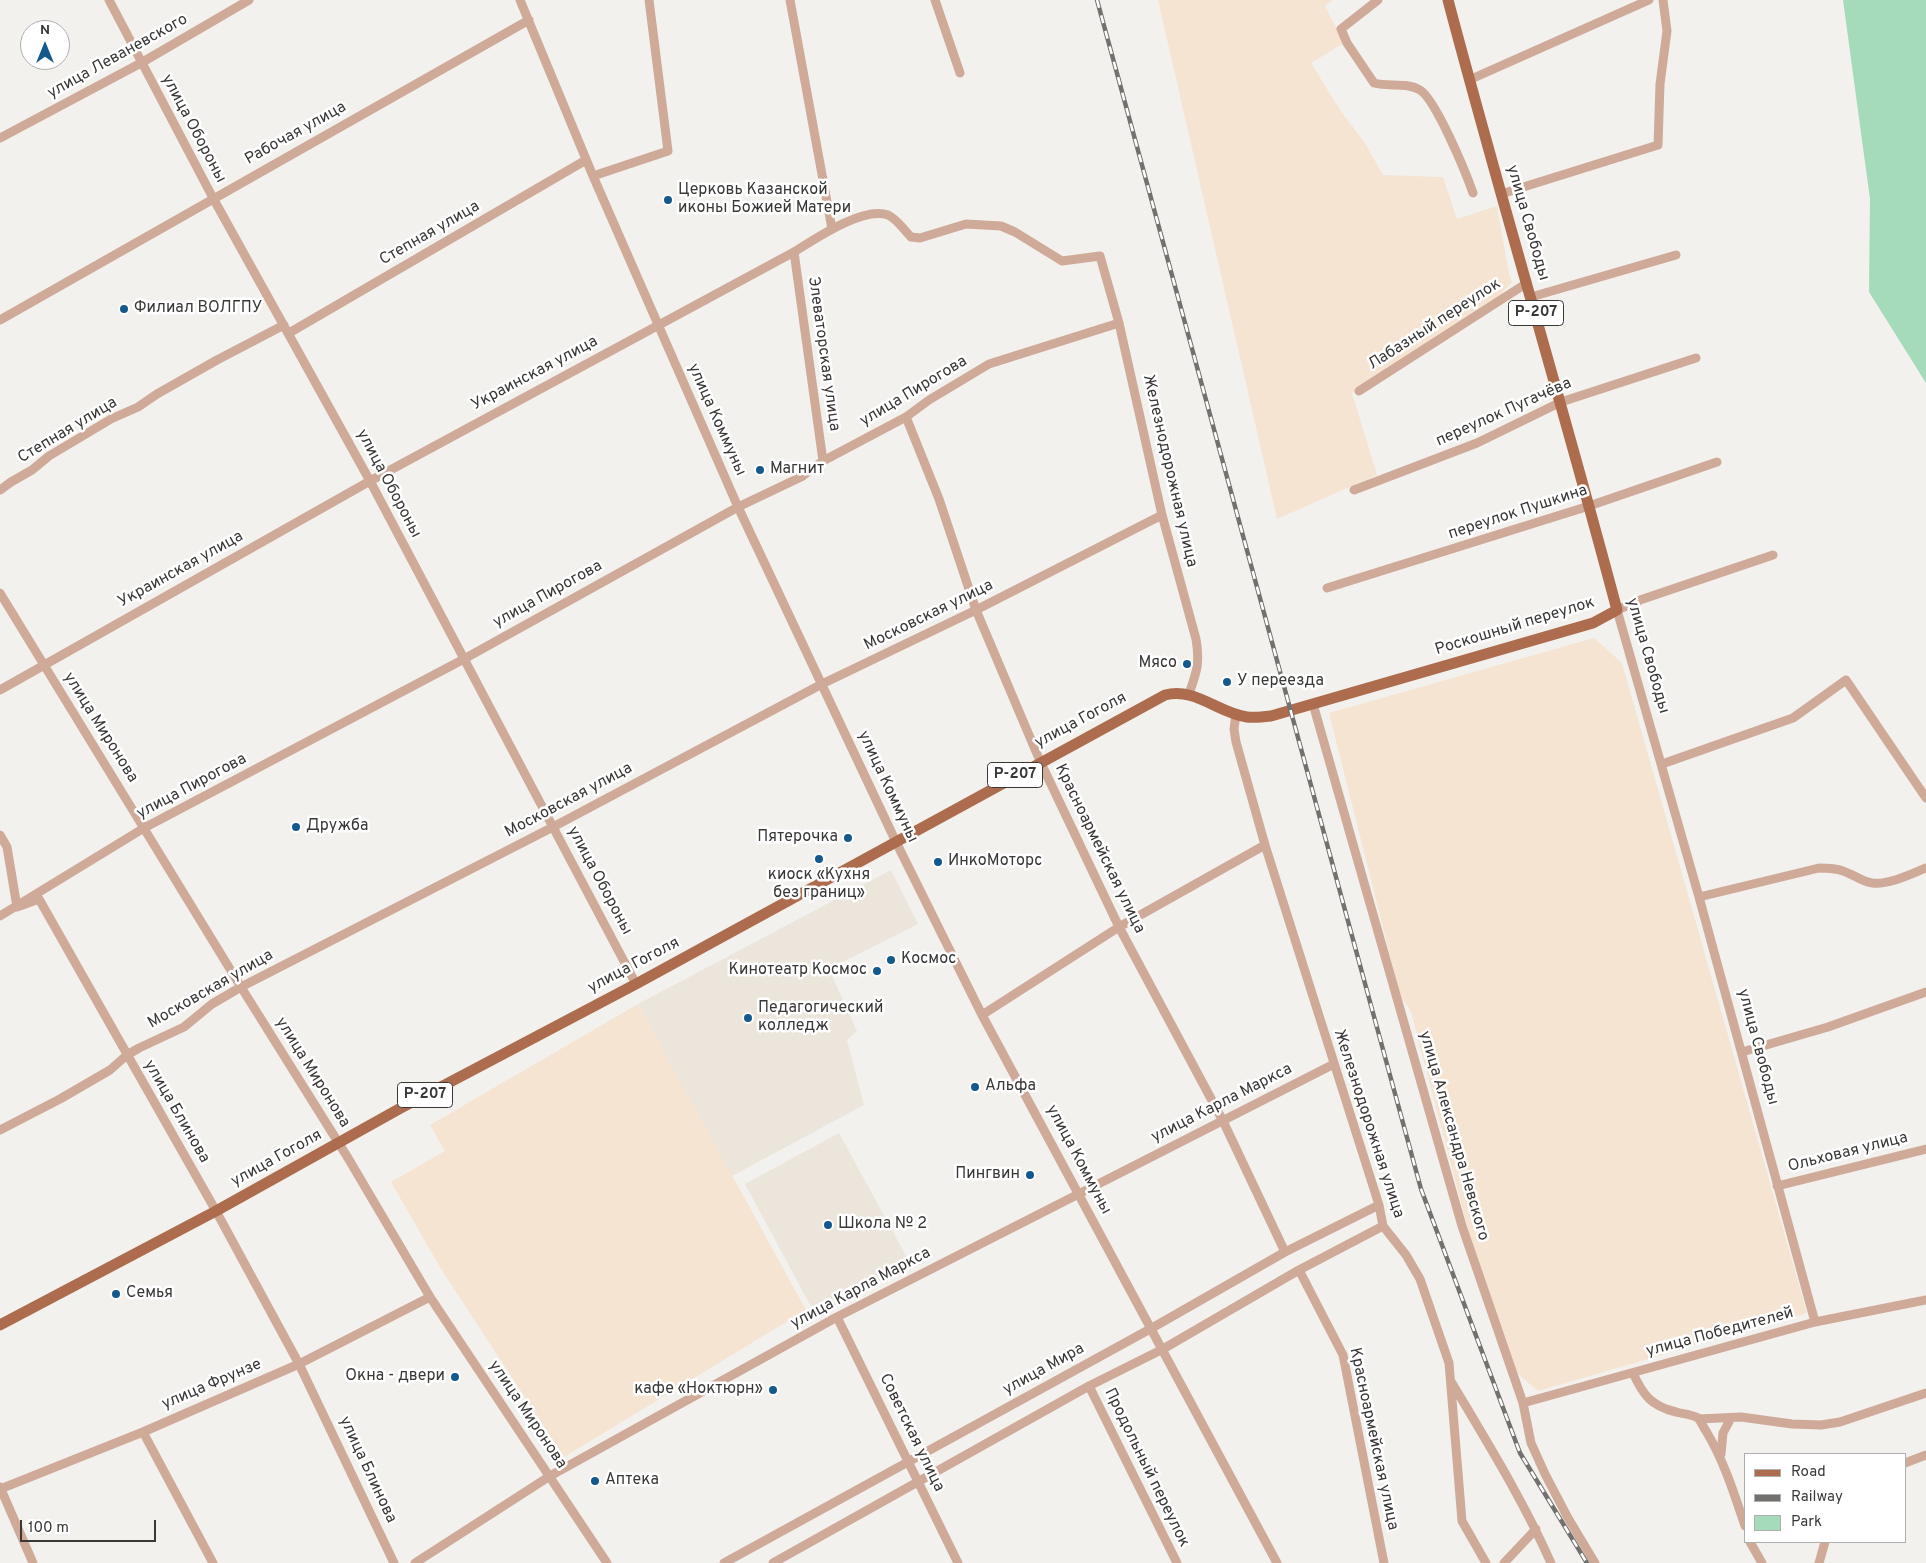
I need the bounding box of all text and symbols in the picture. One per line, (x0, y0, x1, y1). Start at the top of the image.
street label: улица Леваневского (44, 10, 192, 104)
north arrow (20, 20, 70, 70)
text: N (40, 22, 50, 39)
street label: улица Обороны (156, 72, 230, 186)
street label: Рабочая улица (242, 98, 350, 170)
street label: улица Свободы (1501, 163, 1553, 283)
place label: Церковь Казанской иконы Божией Матери (678, 181, 851, 219)
marker: Церковь Казанской иконы Божией Матери (662, 194, 674, 206)
street label: Степная улица (377, 198, 483, 270)
street label: Лабазный переулок (1365, 275, 1505, 375)
street label: Элеваторская улица (803, 276, 843, 432)
place label: Филиал ВОЛГПУ (134, 299, 262, 319)
road number: Р-207 (1508, 300, 1564, 326)
marker: Филиал ВОЛГПУ (118, 303, 130, 315)
street label: Украинская улица (469, 333, 601, 415)
street label: улица Пирогова (857, 352, 971, 432)
street label: улица Коммуны (683, 361, 749, 479)
street label: Железнодорожная улица (1137, 373, 1201, 569)
street label: переулок Пугачёва (1433, 374, 1575, 452)
street label: Степная улица (15, 394, 121, 468)
street label: улица Обороны (351, 427, 425, 541)
place label: Магнит (770, 460, 824, 480)
marker: Магнит (754, 464, 766, 476)
street label: переулок Пушкина (1446, 481, 1590, 545)
street label: Украинская улица (115, 528, 247, 612)
street label: улица Пирогова (490, 557, 606, 633)
street label: Московская улица (861, 576, 997, 656)
street label: Роскошный переулок (1433, 594, 1597, 660)
street label: улица Свободы (1621, 596, 1673, 716)
place label: Мясо (1138, 654, 1177, 674)
marker: Мясо (1181, 658, 1193, 670)
street label: улица Миронова (58, 669, 142, 787)
place label: У переезда (1237, 672, 1324, 692)
marker: У переезда (1221, 676, 1233, 688)
street label: улица Гоголя (1032, 689, 1130, 753)
street label: улица Коммуны (853, 728, 921, 846)
street label: улица Пирогова (134, 750, 250, 824)
street label: Московская улица (502, 759, 636, 843)
street label: Красноармейская улица (1050, 761, 1148, 937)
road number: Р-207 (988, 762, 1042, 788)
place label: Дружба (306, 817, 368, 837)
marker: Дружба (290, 821, 302, 833)
street label: улица Обороны (562, 824, 636, 938)
place label: Пятерочка (757, 828, 838, 848)
marker: Пятерочка (842, 832, 854, 844)
place label: ИнкоМоторс (948, 852, 1042, 872)
marker: киоск «Кухня без границ» (813, 853, 825, 865)
marker: ИнкоМоторс (932, 856, 944, 868)
place label: киоск «Кухня без границ» (768, 866, 870, 904)
street label: улица Гоголя (585, 934, 683, 998)
street label: Московская улица (145, 946, 277, 1034)
place label: Космос (901, 950, 956, 970)
marker: Космос (885, 954, 897, 966)
place label: Кинотеатр Космос (729, 961, 867, 981)
marker: Кинотеатр Космос (871, 965, 883, 977)
street label: улица Свободы (1732, 987, 1782, 1107)
place label: Педагогический колледж (758, 999, 883, 1037)
marker: Педагогический колледж (742, 1012, 754, 1024)
street label: улица Миронова (270, 1014, 354, 1132)
street label: Железнодорожная улица (1328, 1027, 1408, 1221)
street label: улица Александра Невского (1414, 1029, 1492, 1243)
street label: улица Блинова (139, 1057, 213, 1167)
street label: улица Карла Маркса (1148, 1060, 1296, 1148)
place label: Альфа (985, 1077, 1036, 1097)
marker: Альфа (969, 1081, 981, 1093)
road number: Р-207 (398, 1082, 452, 1108)
street label: улица Коммуны (1041, 1102, 1115, 1218)
street label: улица Гоголя (228, 1126, 326, 1192)
street label: Ольховая улица (1786, 1129, 1910, 1177)
place label: Пингвин (955, 1165, 1020, 1185)
marker: Пингвин (1024, 1169, 1036, 1181)
place label: Школа № 2 (838, 1215, 927, 1235)
marker: Школа № 2 (822, 1219, 834, 1231)
street label: улица Карла Маркса (788, 1244, 934, 1334)
place label: Семья (126, 1284, 173, 1304)
marker: Семья (110, 1288, 122, 1300)
street label: улица Победителей (1644, 1304, 1796, 1362)
street label: улица Мира (1000, 1340, 1088, 1400)
street label: Красноармейская улица (1344, 1346, 1402, 1532)
street label: улица Фрунзе (159, 1355, 265, 1415)
street label: улица Миронова (484, 1357, 570, 1473)
place label: Окна - двери (345, 1367, 445, 1387)
marker: Окна - двери (449, 1371, 461, 1383)
street label: Советская улица (874, 1371, 948, 1495)
place label: кафе «Ноктюрн» (634, 1380, 763, 1400)
marker: кафе «Ноктюрн» (767, 1384, 779, 1396)
street label: Продольный переулок (1099, 1385, 1193, 1551)
street label: улица Блинова (334, 1414, 400, 1526)
legend (1744, 1453, 1906, 1543)
text: Road (1791, 1463, 1826, 1482)
place label: Аптека (605, 1471, 659, 1491)
marker: Аптека (589, 1475, 601, 1487)
text: Railway (1791, 1488, 1843, 1507)
scale bar (22, 1510, 159, 1542)
text: Park (1791, 1513, 1822, 1532)
text: 100 m (28, 1519, 69, 1538)

